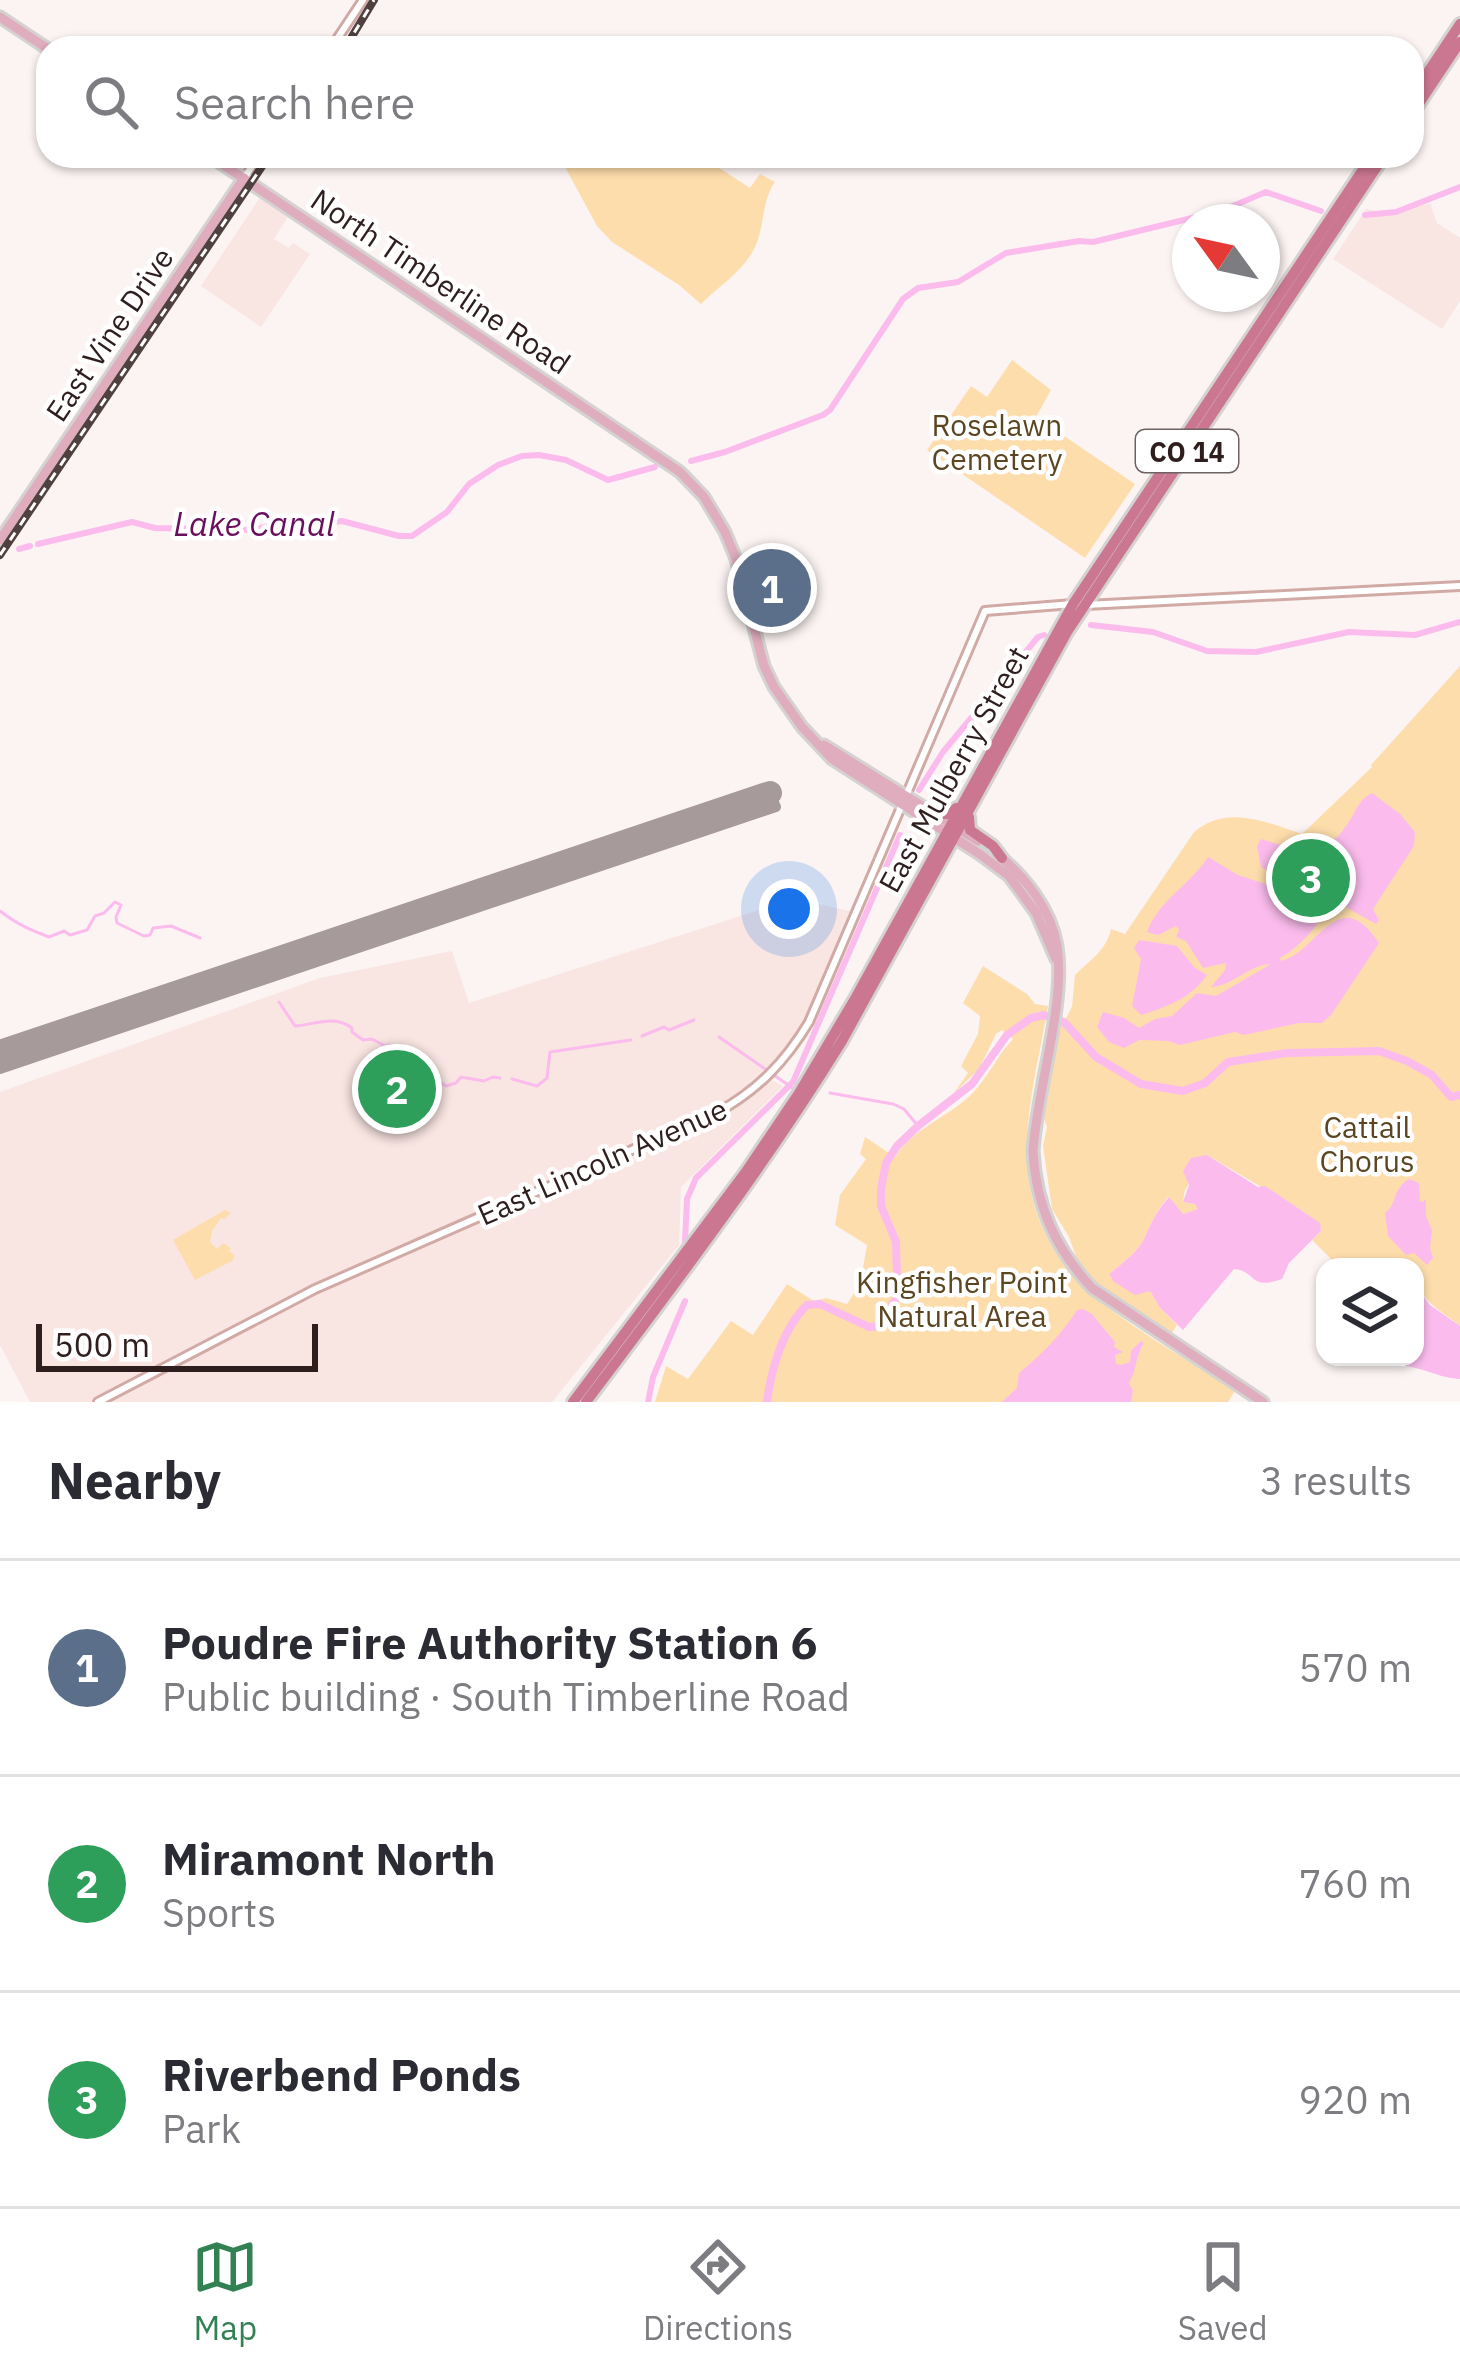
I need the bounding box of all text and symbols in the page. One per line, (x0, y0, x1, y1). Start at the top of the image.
search box (36, 36, 1424, 168)
icon: search (78, 69, 144, 135)
text: Search here (174, 73, 415, 131)
street label: North Timberline Road (304, 180, 578, 382)
north arrow (1172, 204, 1280, 312)
street label: East Vine Drive (36, 240, 182, 428)
park label: Roselawn Cemetery (932, 405, 1062, 478)
road number: CO 14 (1136, 430, 1238, 472)
water label: Lake Canal (173, 502, 335, 545)
pin: 1 (733, 543, 811, 633)
street label: East Mulberry Street (869, 639, 1037, 899)
pin: 3 (1272, 833, 1350, 923)
your location (759, 879, 819, 939)
pin: 2 (358, 1044, 436, 1134)
street label: East Lincoln Avenue (471, 1088, 733, 1234)
park label: Cattail Chorus (1319, 1107, 1415, 1180)
map controls (1316, 1258, 1424, 1366)
button: layers (1316, 1258, 1424, 1366)
park label: Kingfisher Point Natural Area (856, 1262, 1068, 1335)
scale bar (36, 1318, 318, 1371)
text: 500 m (54, 1323, 150, 1366)
text: Nearby (48, 1447, 221, 1513)
text: 3 results (1260, 1455, 1412, 1506)
text: Poudre Fire Authority Station 6 (162, 1613, 817, 1671)
text: 1 (75, 1642, 99, 1693)
text: 570 m (1299, 1642, 1412, 1693)
text: Public building · South Timberline Road (162, 1671, 850, 1722)
text: Miramont North (162, 1829, 496, 1887)
text: 2 (75, 1858, 99, 1909)
text: 760 m (1299, 1858, 1412, 1909)
text: Sports (162, 1887, 276, 1938)
text: Riverbend Ponds (162, 2045, 521, 2103)
text: 3 (75, 2074, 99, 2125)
text: 920 m (1299, 2074, 1412, 2125)
text: Park (162, 2103, 241, 2154)
tab: Map (192, 2234, 258, 2349)
tab: Directions (643, 2234, 793, 2349)
tab: Saved (1178, 2234, 1268, 2349)

